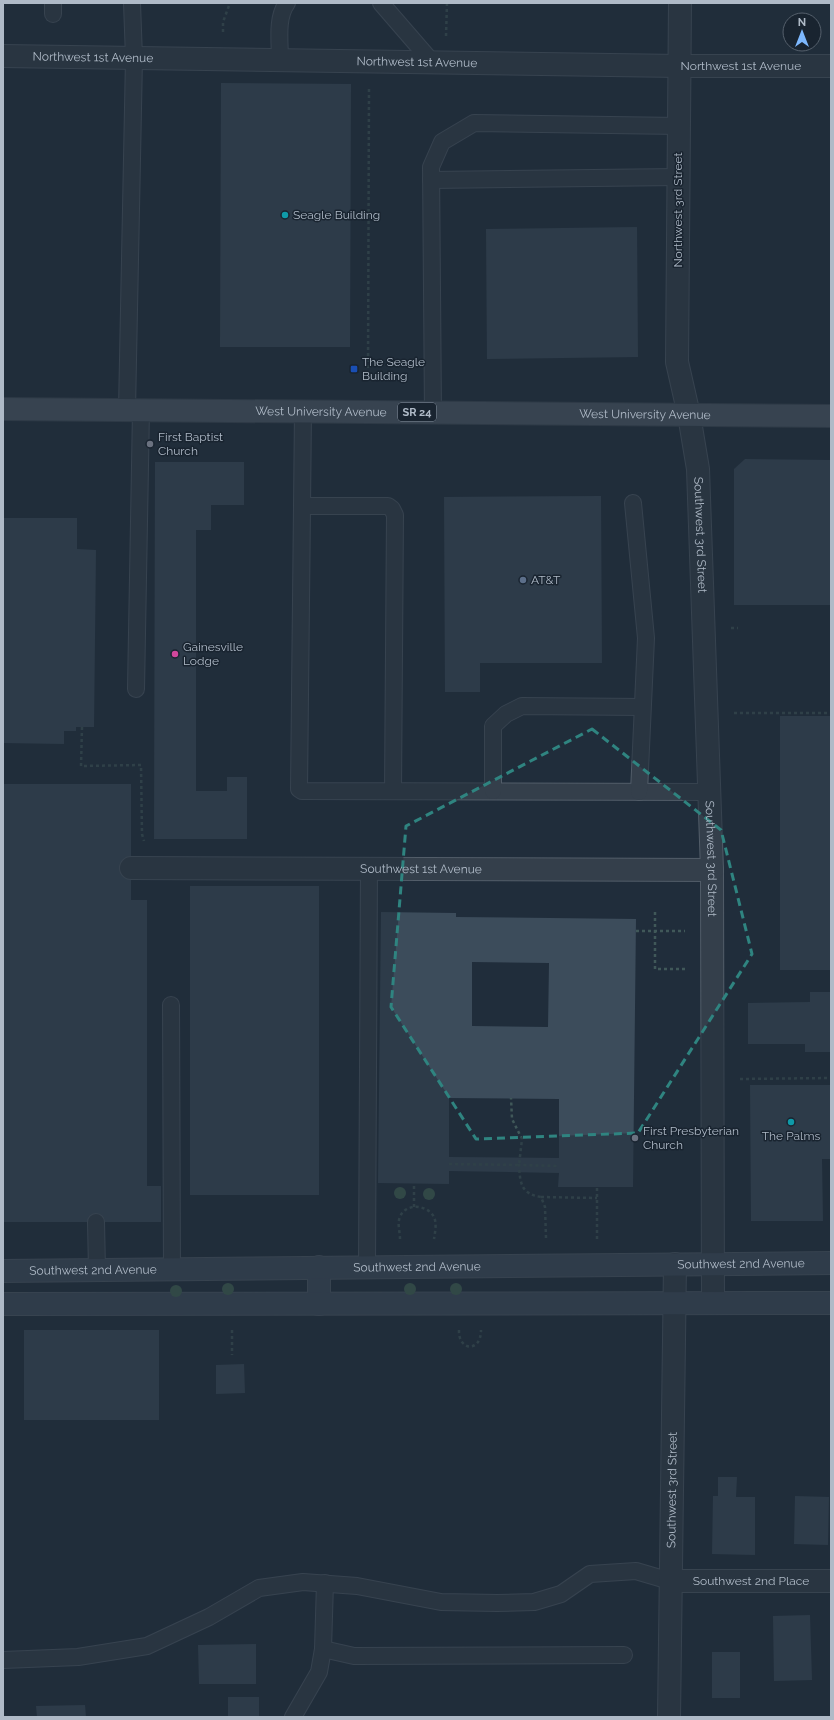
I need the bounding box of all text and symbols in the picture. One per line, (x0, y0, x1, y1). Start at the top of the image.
north arrow (782, 12, 822, 52)
text: N (798, 16, 806, 29)
street label: Northwest 1st Avenue (33, 49, 153, 65)
street label: Northwest 1st Avenue (356, 54, 477, 70)
street label: Northwest 1st Avenue (681, 59, 801, 73)
street label: Northwest 3rd Street (671, 152, 685, 268)
place label: Seagle Building (293, 208, 380, 222)
marker: Seagle Building (280, 210, 290, 220)
place label: The Seagle Building (362, 355, 425, 383)
marker: The Seagle Building (349, 364, 359, 374)
road number: SR 24 (398, 403, 436, 421)
street label: West University Avenue (255, 404, 387, 419)
street label: West University Avenue (579, 407, 711, 422)
place label: First Baptist Church (158, 430, 223, 458)
marker: First Baptist Church (145, 439, 155, 449)
street label: Southwest 3rd Street (691, 477, 709, 593)
place label: AT&T (531, 573, 561, 587)
marker: AT&T (518, 575, 528, 585)
place label: Gainesville Lodge (183, 640, 243, 668)
marker: Gainesville Lodge (170, 649, 180, 659)
street label: Southwest 3rd Street (703, 800, 719, 917)
street label: Southwest 1st Avenue (360, 862, 482, 876)
marker: The Palms (786, 1117, 796, 1127)
place label: First Presbyterian Church (643, 1124, 739, 1152)
place label: The Palms (762, 1129, 820, 1143)
marker: First Presbyterian Church (630, 1133, 640, 1143)
street label: Southwest 2nd Avenue (677, 1256, 805, 1271)
street label: Southwest 2nd Avenue (353, 1259, 481, 1275)
street label: Southwest 2nd Avenue (29, 1263, 157, 1278)
street label: Southwest 3rd Street (664, 1432, 680, 1548)
street label: Southwest 2nd Place (693, 1574, 809, 1588)

